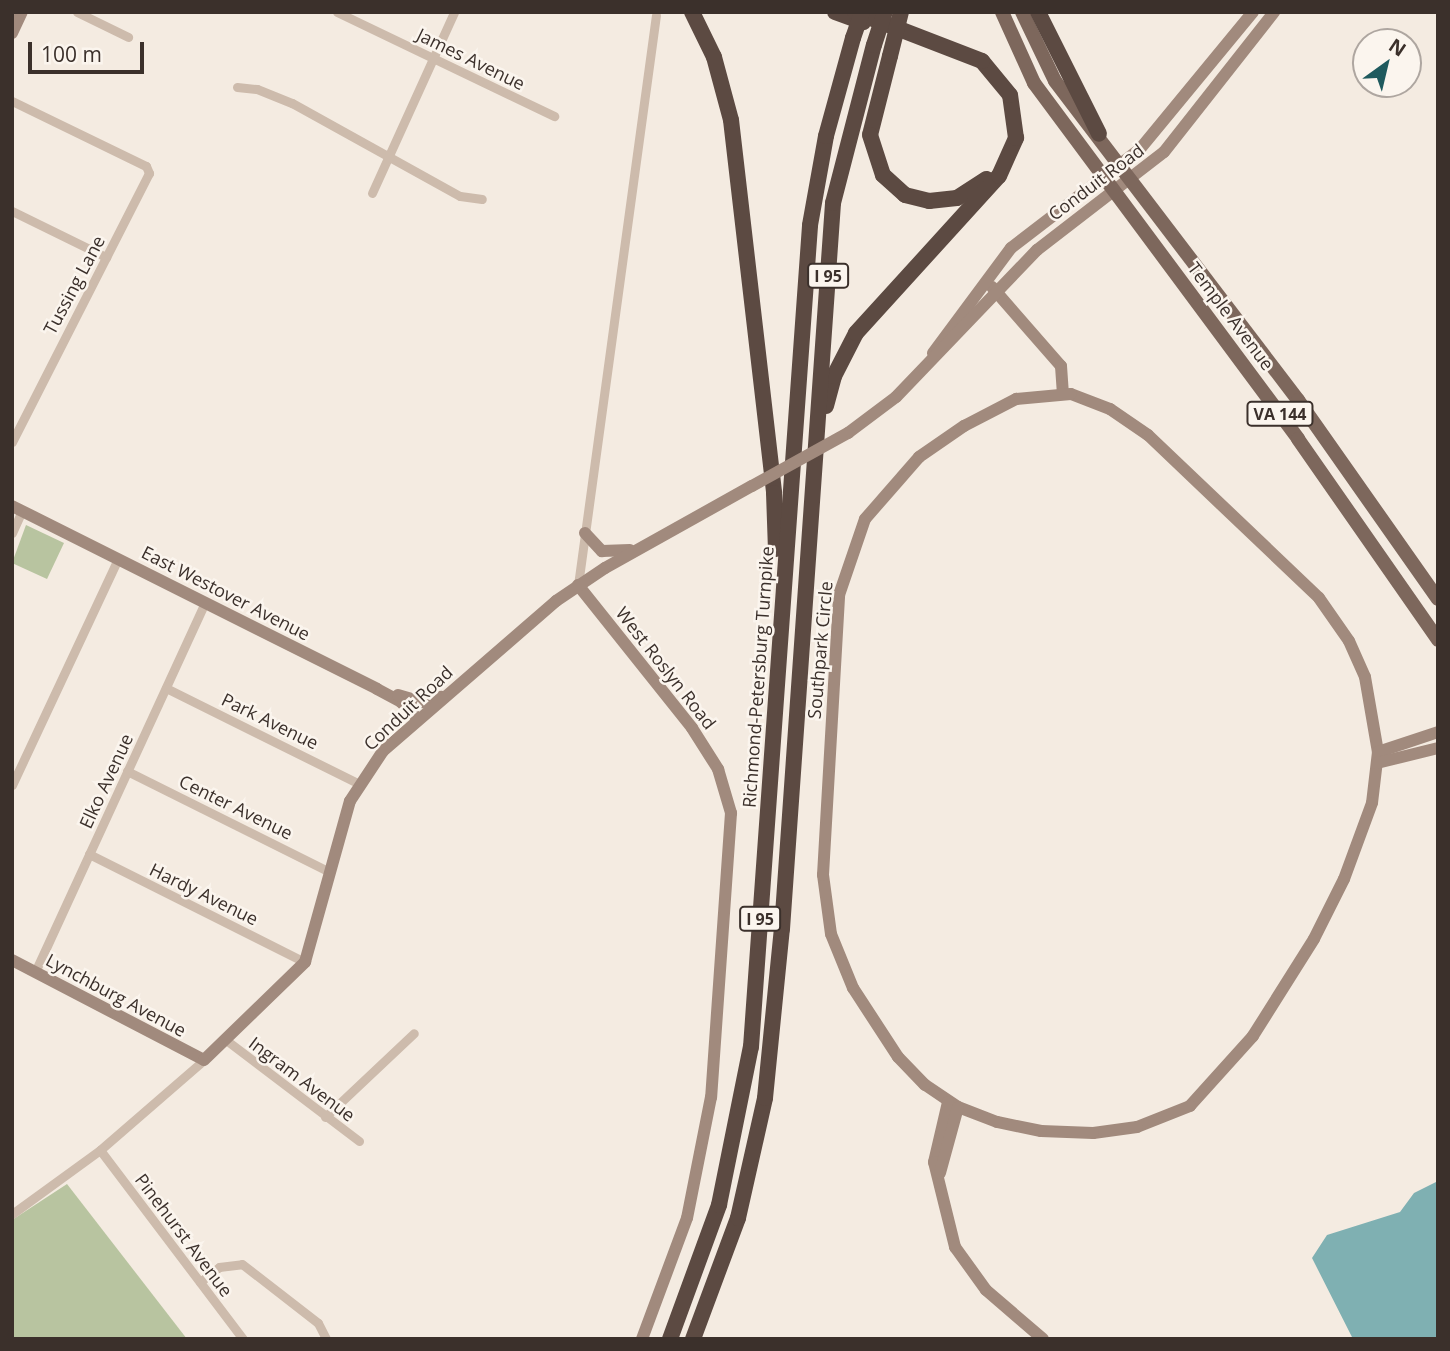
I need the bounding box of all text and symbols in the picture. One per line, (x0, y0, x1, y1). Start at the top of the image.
street label: James Avenue (413, 24, 529, 94)
scale bar (32, 28, 147, 72)
north arrow (1352, 28, 1422, 98)
text: N (1384, 32, 1411, 62)
text: 100 m (41, 40, 102, 68)
street label: Conduit Road (1044, 139, 1148, 225)
street label: Tussing Lane (39, 232, 109, 338)
street label: Temple Avenue (1183, 258, 1279, 374)
road number: I 95 (807, 264, 849, 288)
road number: VA 144 (1245, 402, 1315, 426)
street label: East Westover Avenue (138, 541, 314, 645)
street label: Richmond-Petersburg Turnpike (738, 545, 778, 809)
street label: Southpark Circle (803, 580, 837, 720)
street label: West Roslyn Road (612, 603, 720, 733)
street label: Conduit Road (359, 661, 457, 755)
street label: Park Avenue (218, 688, 322, 754)
street label: Elko Avenue (75, 730, 137, 832)
street label: Center Avenue (176, 770, 296, 844)
street label: Hardy Avenue (146, 858, 262, 930)
road number: I 95 (739, 906, 781, 931)
street label: Lynchburg Avenue (42, 949, 190, 1041)
street label: Ingram Avenue (245, 1032, 359, 1126)
street label: Pinehurst Avenue (131, 1169, 237, 1301)

